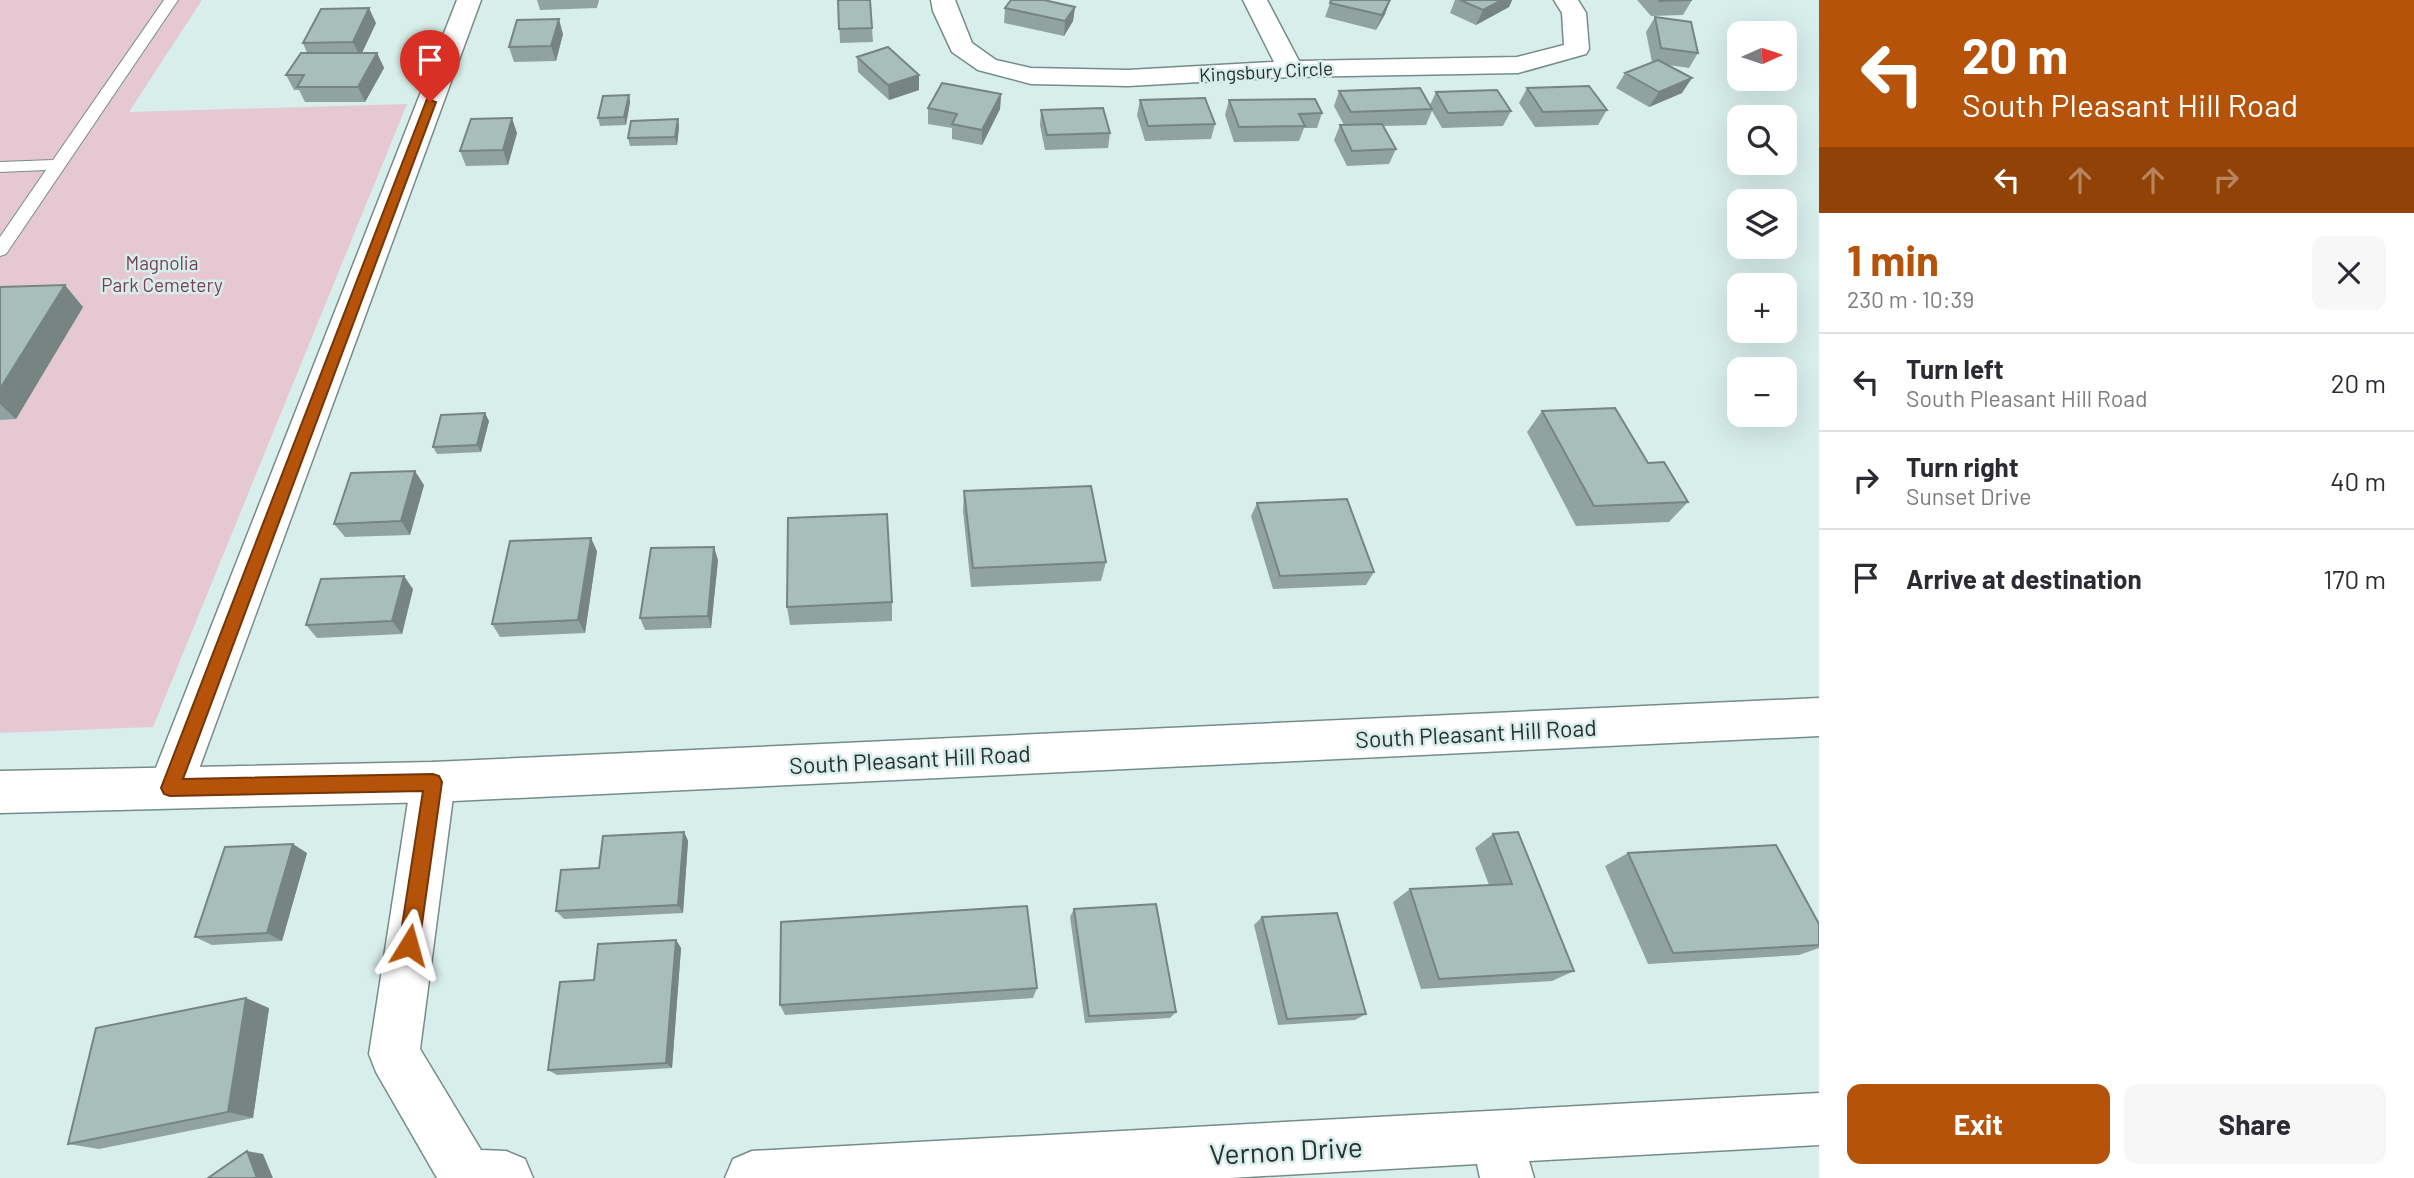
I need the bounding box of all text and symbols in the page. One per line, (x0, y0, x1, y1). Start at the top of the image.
north arrow (1727, 21, 1797, 91)
map controls (1727, 21, 1797, 427)
text: 20 m (1962, 25, 2068, 84)
icon: left (1847, 28, 1938, 119)
pin (400, 30, 460, 102)
icon: arrive (411, 41, 449, 79)
street label: Kingsbury Circle (1198, 56, 1334, 86)
text: South Pleasant Hill Road (1962, 85, 2298, 123)
button: search (1727, 105, 1797, 175)
icon: left (1988, 161, 2026, 199)
icon: ahead (2061, 161, 2099, 199)
icon: ahead (2134, 161, 2172, 199)
icon: right (2207, 161, 2245, 199)
button: layers (1727, 189, 1797, 259)
text: 1 min (1847, 234, 1939, 284)
button: close (2312, 236, 2386, 310)
park label: Magnolia Park Cemetery (101, 251, 223, 296)
button: + (1727, 273, 1797, 343)
text: 230 m · 10:39 (1847, 285, 1974, 313)
text: Turn left (1906, 353, 2004, 384)
button: − (1727, 357, 1797, 427)
icon: left (1847, 363, 1885, 401)
text: 20 m (2331, 367, 2386, 398)
text: South Pleasant Hill Road (1906, 384, 2148, 412)
text: Turn right (1906, 451, 2019, 482)
icon: right (1847, 461, 1885, 499)
text: 40 m (2330, 465, 2386, 496)
text: Sunset Drive (1906, 482, 2032, 510)
icon: arrive (1847, 559, 1885, 597)
text: Arrive at destination (1906, 563, 2142, 594)
text: 170 m (2323, 563, 2386, 594)
street label: South Pleasant Hill Road (1355, 713, 1597, 753)
street label: South Pleasant Hill Road (789, 739, 1031, 779)
position arrow (372, 908, 446, 982)
button: Exit (1847, 1084, 2110, 1164)
button: Share (2124, 1084, 2386, 1164)
street label: Vernon Drive (1208, 1129, 1364, 1171)

